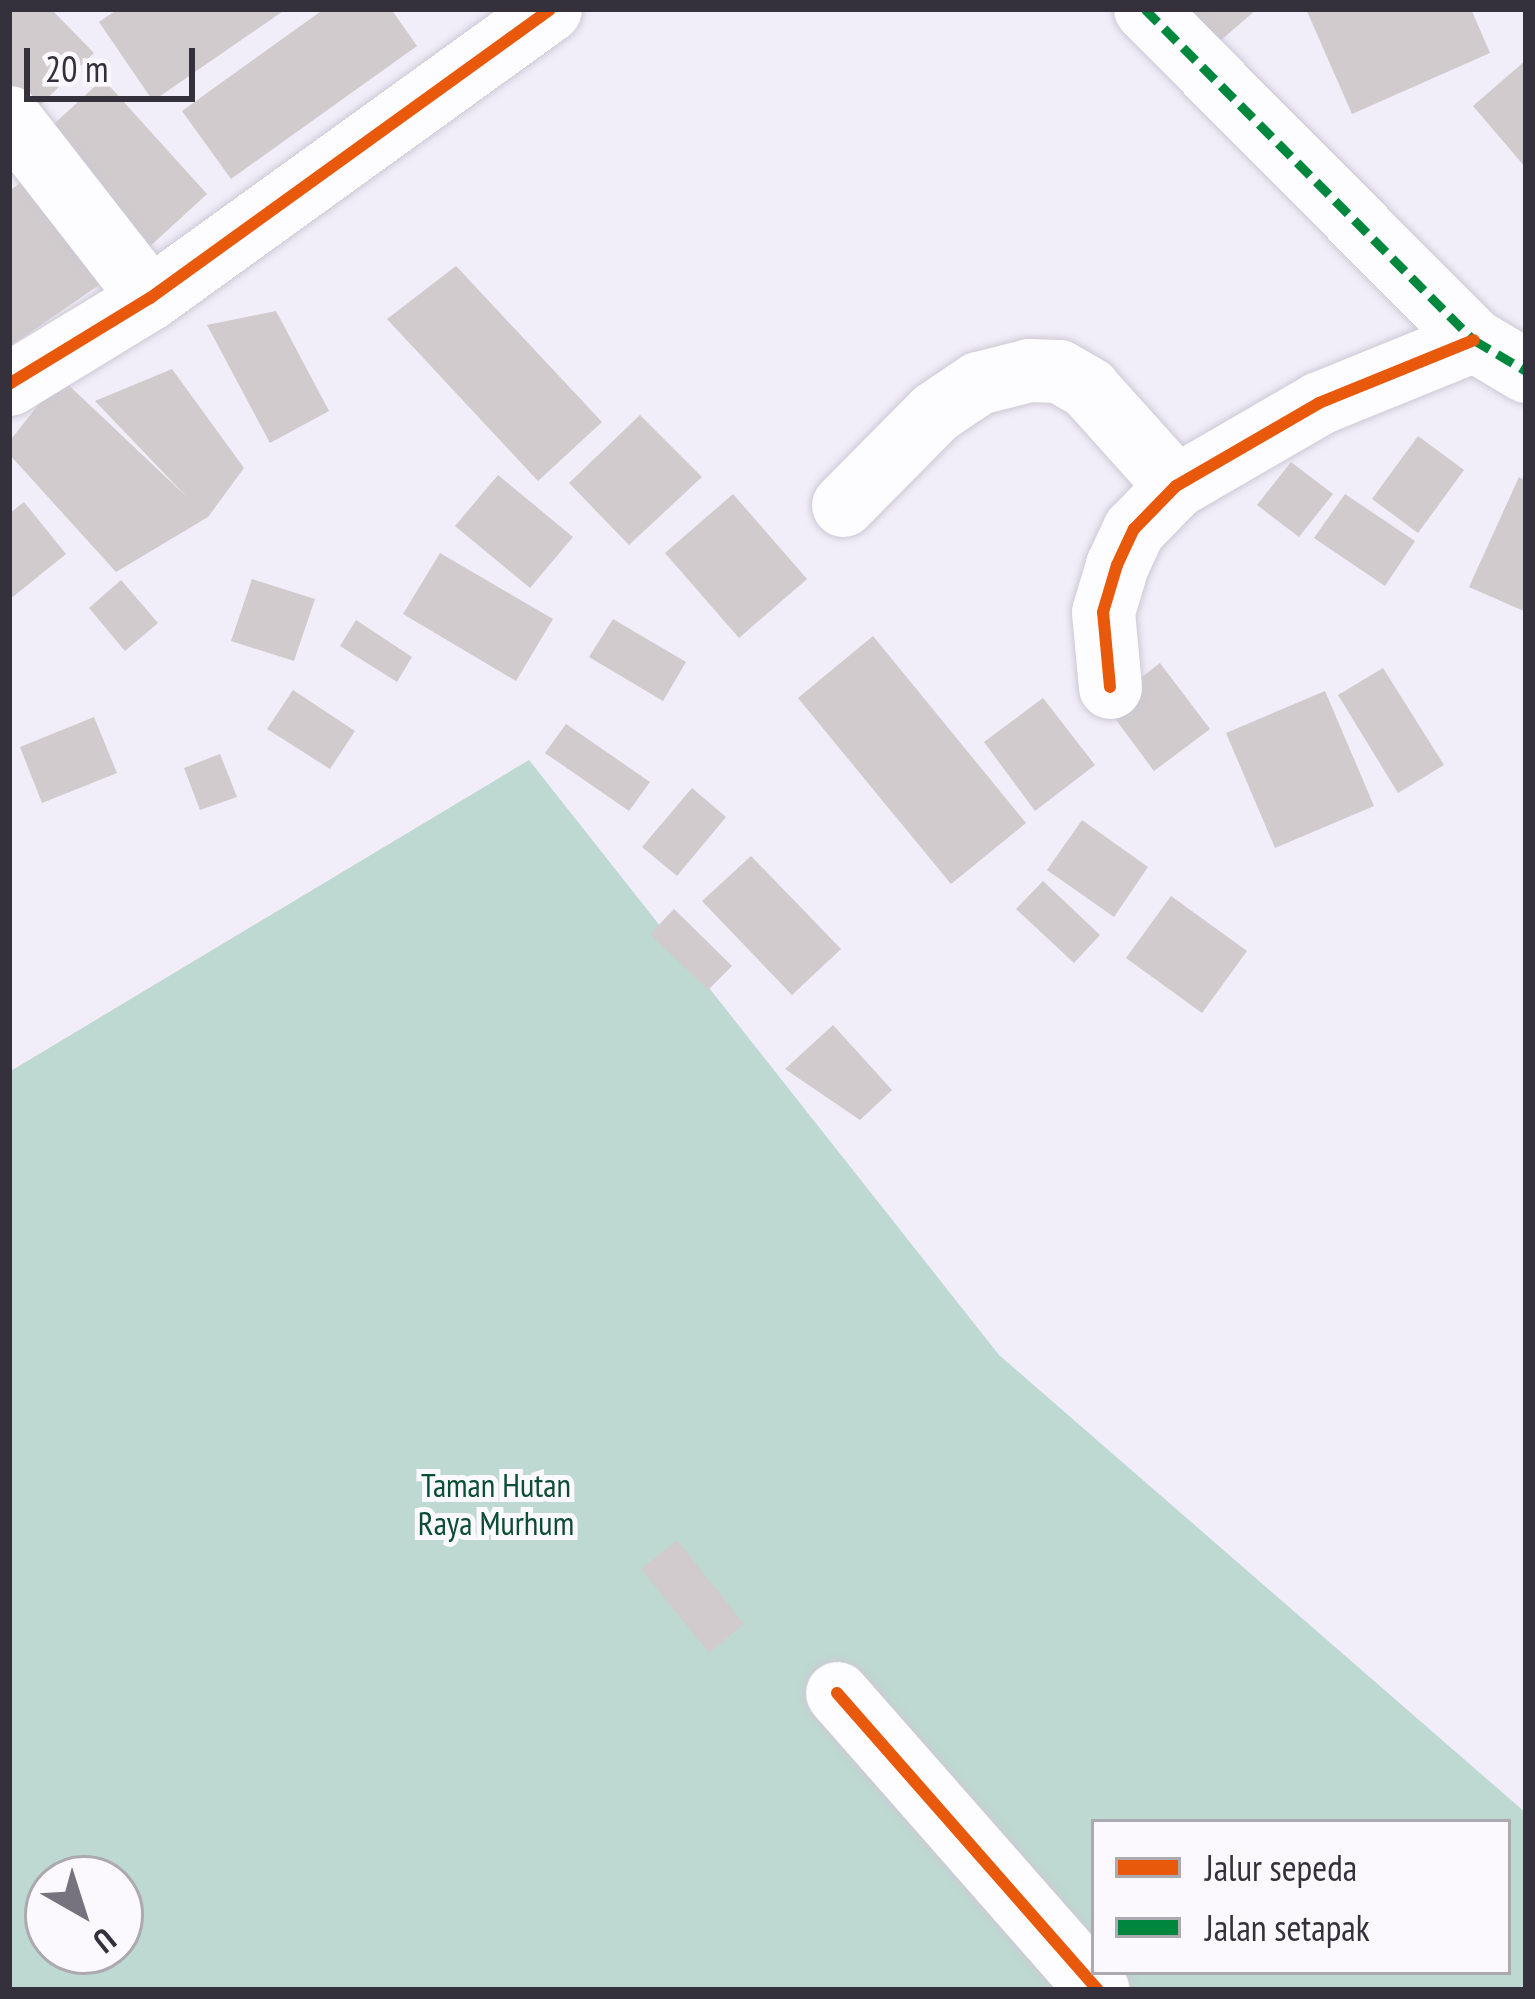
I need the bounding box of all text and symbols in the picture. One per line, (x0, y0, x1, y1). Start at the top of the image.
scale bar (30, 24, 201, 98)
text: 20 m (45, 45, 108, 92)
park label: Taman Hutan Raya Murhum (418, 1465, 574, 1543)
legend (1091, 1819, 1511, 1975)
text: Jalur sepeda (1205, 1844, 1357, 1891)
north arrow (24, 1855, 144, 1975)
text: Jalan setapak (1205, 1904, 1370, 1951)
text: U (85, 1919, 125, 1963)

